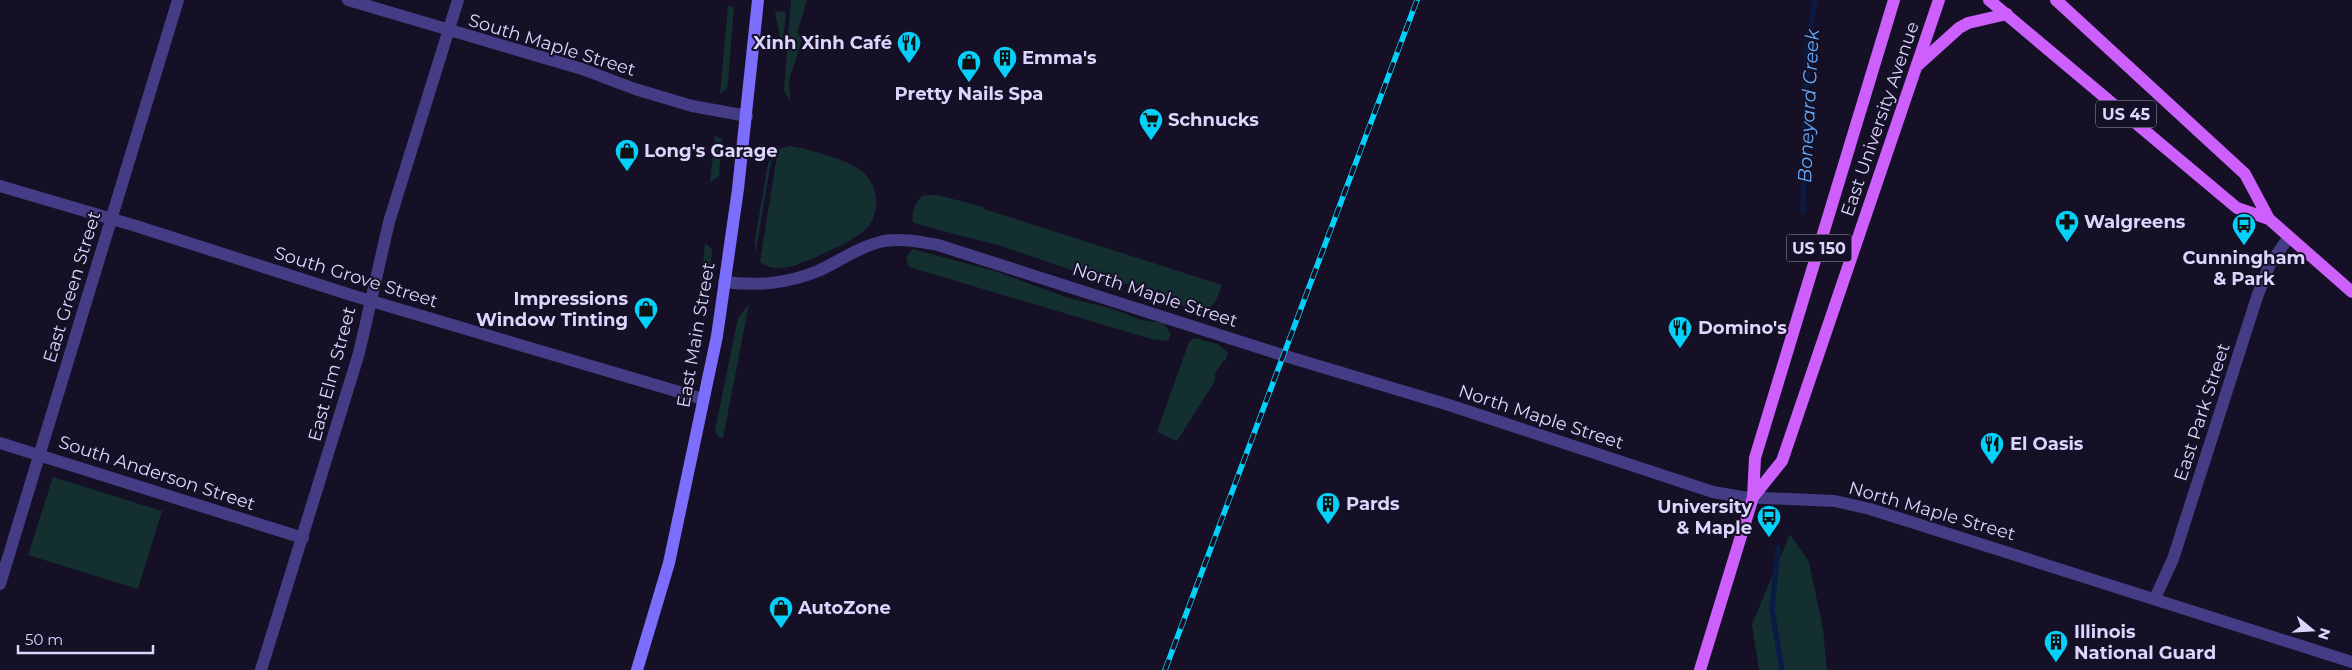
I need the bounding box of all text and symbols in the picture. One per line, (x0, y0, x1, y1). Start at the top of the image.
street label: South Maple Street (466, 9, 638, 81)
street label: East University Avenue (1836, 19, 1924, 219)
water label: Boneyard Creek (1793, 28, 1824, 183)
restaurant icon: Xinh Xinh Café (896, 30, 922, 64)
place label: Xinh Xinh Café (753, 32, 892, 54)
building icon: Emma's (992, 45, 1018, 79)
place label: Emma's (1022, 47, 1097, 69)
shop icon: Pretty Nails Spa (956, 49, 982, 83)
place label: Pretty Nails Spa (895, 83, 1043, 105)
road number: US 45 (2096, 100, 2156, 128)
supermarket icon: Schnucks (1138, 107, 1164, 141)
place label: Schnucks (1168, 109, 1259, 131)
shop icon: Long's Garage (614, 138, 640, 172)
place label: Long's Garage (644, 140, 778, 162)
street label: East Green Street (38, 209, 106, 365)
pharmacy icon: Walgreens (2054, 209, 2080, 243)
place label: Walgreens (2084, 211, 2186, 233)
bus stop icon: Cunningham & Park (2231, 212, 2257, 246)
road number: US 150 (1786, 234, 1852, 262)
street label: South Grove Street (271, 242, 441, 312)
place label: Cunningham & Park (2183, 247, 2305, 290)
street label: North Maple Street (1070, 258, 1240, 332)
street label: East Main Street (672, 261, 720, 409)
place label: Impressions Window Tinting (476, 288, 628, 331)
shop icon: Impressions Window Tinting (633, 296, 659, 330)
street label: East Elm Street (303, 304, 361, 444)
restaurant icon: Domino's (1667, 315, 1693, 349)
place label: Domino's (1698, 317, 1787, 339)
street label: East Park Street (2169, 340, 2235, 484)
street label: North Maple Street (1456, 380, 1626, 454)
street label: South Anderson Street (56, 431, 258, 515)
restaurant icon: El Oasis (1979, 431, 2005, 465)
place label: El Oasis (2010, 433, 2084, 455)
street label: North Maple Street (1846, 477, 2018, 545)
building icon: Pards (1315, 491, 1341, 525)
place label: Pards (1346, 493, 1400, 515)
place label: University & Maple (1657, 496, 1752, 539)
bus stop icon: University & Maple (1756, 504, 1782, 538)
shop icon: AutoZone (768, 595, 794, 629)
place label: AutoZone (797, 597, 891, 619)
north arrow (2287, 605, 2337, 655)
place label: Illinois National Guard (2074, 621, 2216, 664)
scale bar (18, 622, 152, 654)
text: N (2314, 626, 2335, 642)
building icon: Illinois National Guard (2043, 629, 2069, 663)
text: 50 m (25, 630, 63, 649)

